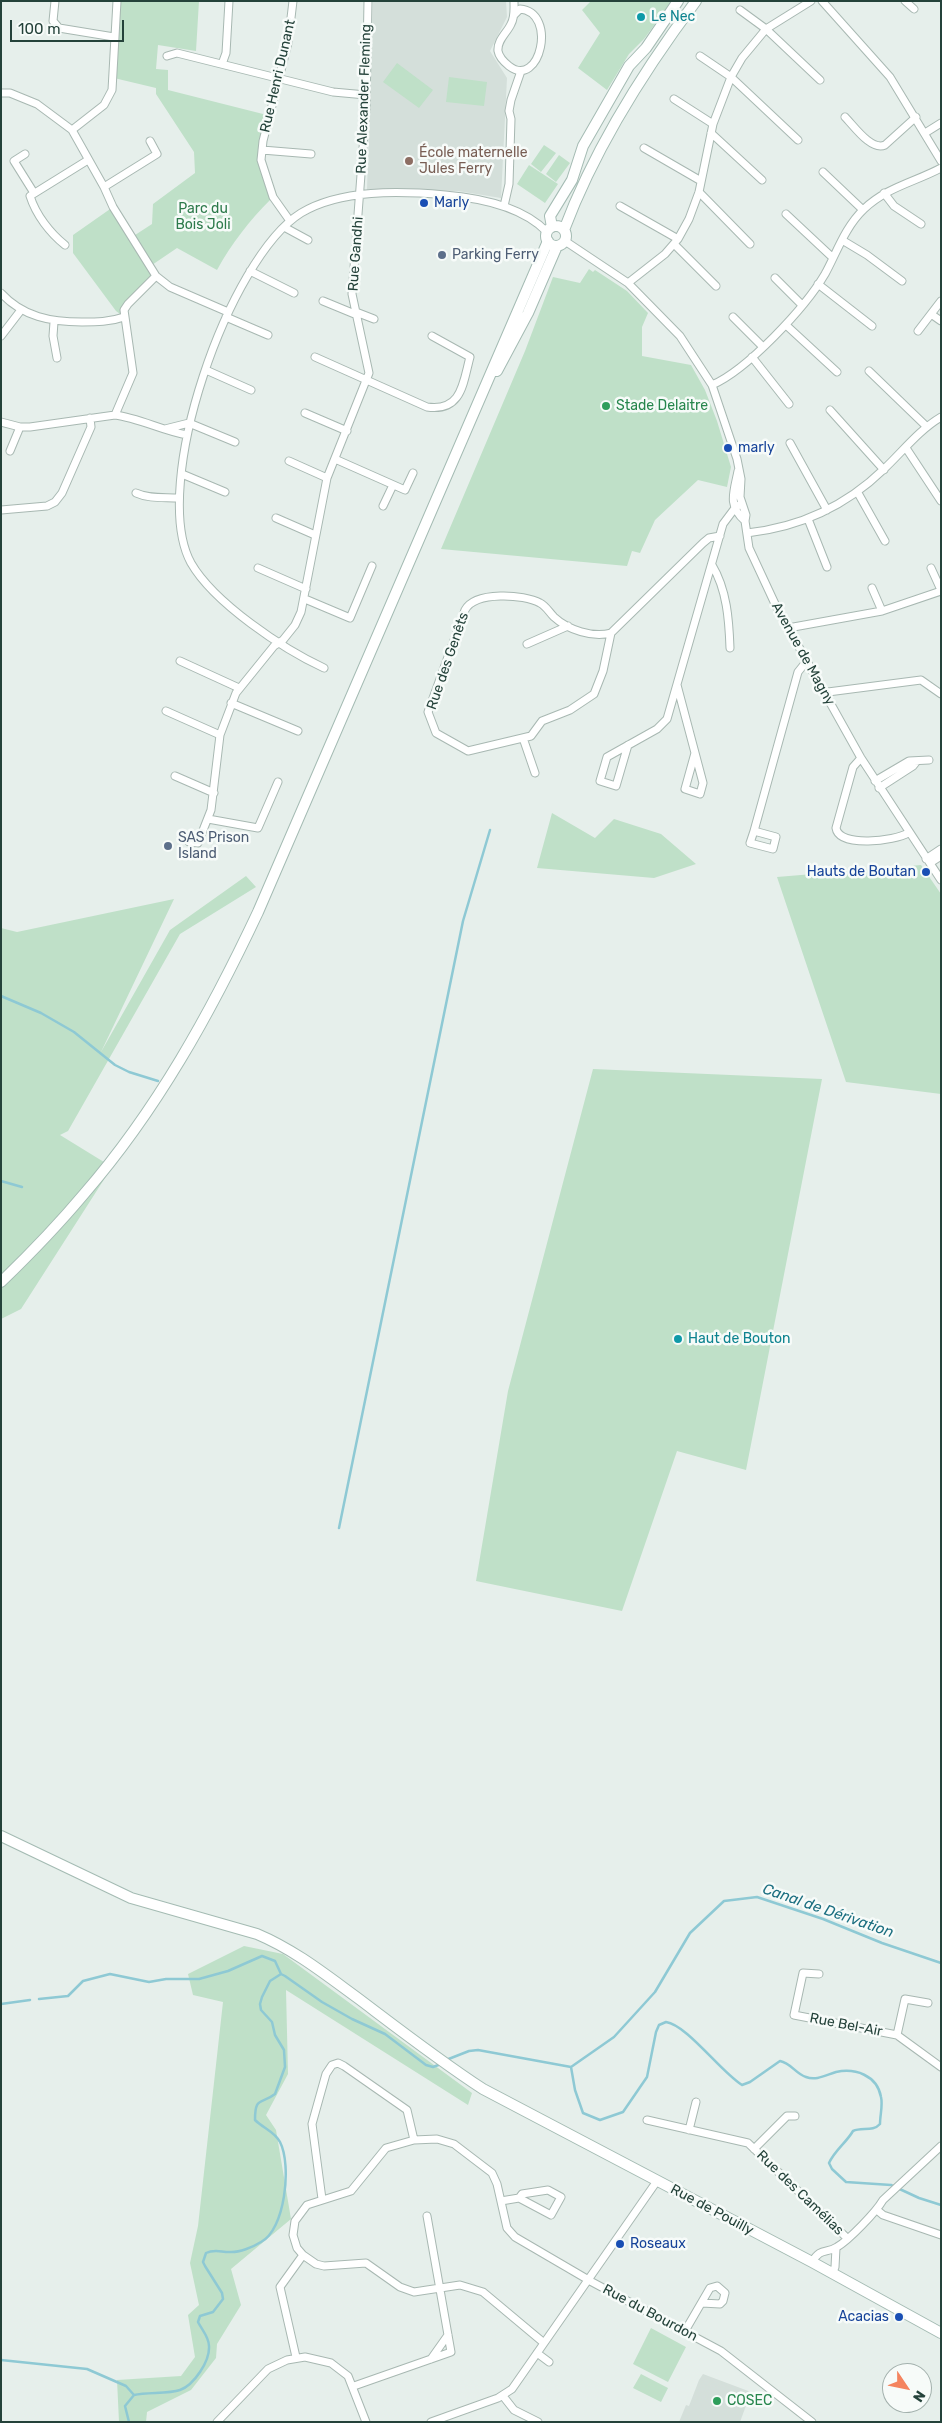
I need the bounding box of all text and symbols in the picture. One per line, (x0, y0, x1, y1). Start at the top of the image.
place label: Le Nec (651, 9, 695, 25)
scale bar (12, 10, 126, 42)
marker: Le Nec (635, 11, 647, 23)
street label: Rue Henri Dunant (257, 18, 299, 134)
text: 100 m (18, 20, 60, 38)
street label: Rue Alexander Fleming (353, 24, 375, 174)
place label: École maternelle Jules Ferry (419, 145, 528, 178)
marker: École maternelle Jules Ferry (403, 155, 415, 167)
place label: Marly (434, 195, 469, 211)
marker: Marly (418, 197, 430, 209)
park label: Parc du Bois Joli (175, 201, 231, 233)
street label: Rue Gandhi (345, 216, 367, 292)
place label: Parking Ferry (452, 247, 539, 263)
marker: Parking Ferry (436, 249, 448, 261)
place label: Stade Delaitre (616, 398, 708, 414)
marker: Stade Delaitre (600, 400, 612, 412)
place label: marly (738, 440, 775, 456)
marker: marly (722, 442, 734, 454)
street label: Avenue de Magny (768, 600, 838, 708)
street label: Rue des Genêts (423, 610, 473, 712)
place label: SAS Prison Island (178, 830, 249, 862)
marker: SAS Prison Island (162, 840, 174, 852)
place label: Hauts de Boutan (807, 864, 916, 880)
marker: Hauts de Boutan (920, 866, 932, 878)
place label: Haut de Bouton (688, 1331, 790, 1347)
marker: Haut de Bouton (672, 1333, 684, 1345)
water label: Canal de Dérivation (760, 1880, 896, 1942)
street label: Rue Bel-Air (808, 2010, 884, 2040)
street label: Rue des Camélias (753, 2147, 847, 2239)
street label: Rue de Pouilly (668, 2181, 756, 2239)
place label: Roseaux (630, 2236, 686, 2252)
marker: Roseaux (614, 2238, 626, 2250)
street label: Rue du Bourdon (600, 2281, 700, 2345)
place label: Acacias (838, 2309, 889, 2325)
marker: Acacias (893, 2311, 905, 2323)
north arrow (882, 2363, 932, 2413)
text: N (909, 2387, 929, 2405)
place label: COSEC (727, 2393, 772, 2409)
marker: COSEC (711, 2395, 723, 2407)

